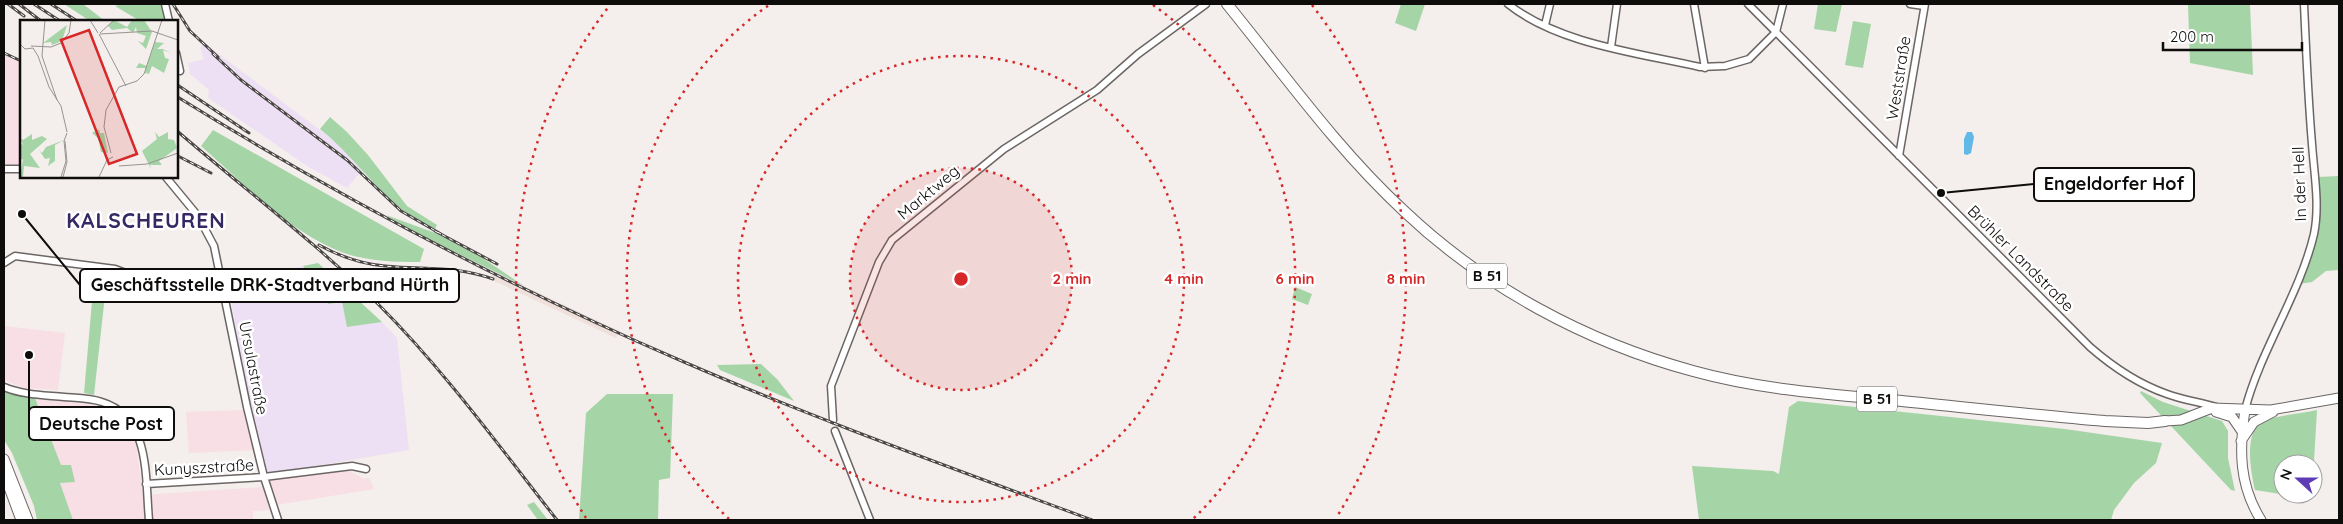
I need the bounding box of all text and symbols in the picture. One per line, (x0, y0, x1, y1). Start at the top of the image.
inset map (20, 20, 178, 178)
scale bar (2163, 20, 2302, 52)
text: 200 m (2170, 27, 2214, 46)
street label: Weststraße (1881, 35, 1915, 121)
street label: In der Hell (2288, 146, 2310, 222)
street label: Marktweg (893, 160, 963, 224)
callout: Engeldorfer Hof (2034, 168, 2194, 201)
text: Engeldorfer Hof (2044, 172, 2184, 195)
street label: Brühler Landstraße (1964, 201, 2078, 315)
district label: KALSCHEUREN (66, 207, 226, 233)
road number: B 51 (1467, 264, 1507, 288)
callout: Geschäftsstelle DRK-Stadtverband Hürth (80, 269, 459, 302)
text: 2 min (1052, 269, 1092, 288)
text: 4 min (1164, 269, 1204, 288)
text: 6 min (1276, 269, 1314, 288)
text: 8 min (1387, 269, 1425, 288)
centre of rings (952, 270, 970, 288)
text: Geschäftsstelle DRK-Stadtverband Hürth (91, 273, 449, 296)
street label: Ursulastraße (235, 320, 273, 416)
road number: B 51 (1857, 386, 1897, 412)
callout: Deutsche Post (29, 407, 174, 440)
text: Deutsche Post (39, 412, 163, 435)
street label: Kunyszstraße (153, 454, 255, 480)
north arrow (2273, 454, 2323, 504)
text: N (2276, 466, 2296, 482)

